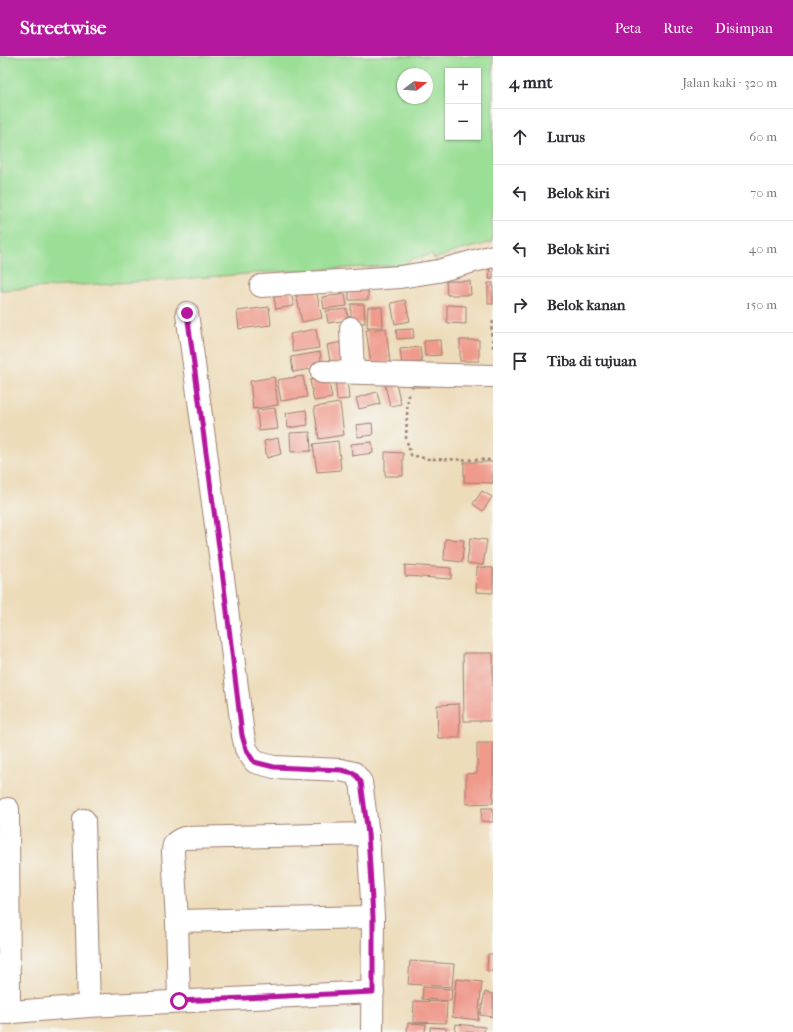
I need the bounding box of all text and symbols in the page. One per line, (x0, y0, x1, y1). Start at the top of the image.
text: Streetwise (20, 17, 106, 39)
text: Peta (615, 20, 641, 37)
text: Rute (663, 20, 693, 37)
text: Disimpan (715, 20, 773, 37)
north arrow (397, 68, 433, 104)
map controls (445, 68, 481, 140)
button: + (445, 68, 481, 104)
text: 4 mnt (509, 72, 553, 92)
text: Jalan kaki · 320 m (682, 75, 777, 90)
button: − (445, 104, 481, 140)
icon: ahead (509, 126, 531, 148)
text: Lurus (547, 128, 585, 146)
text: 60 m (749, 129, 777, 144)
icon: left (509, 182, 531, 204)
text: Belok kiri (547, 184, 610, 202)
text: 70 m (750, 185, 777, 200)
icon: left (509, 238, 531, 260)
text: Belok kiri (547, 240, 610, 258)
text: 40 m (749, 241, 777, 256)
icon: right (509, 294, 531, 316)
text: Belok kanan (547, 296, 626, 314)
text: 150 m (746, 297, 777, 312)
route end (178, 304, 196, 322)
icon: arrive (509, 350, 531, 372)
text: Tiba di tujuan (547, 352, 637, 370)
route start (170, 992, 188, 1010)

